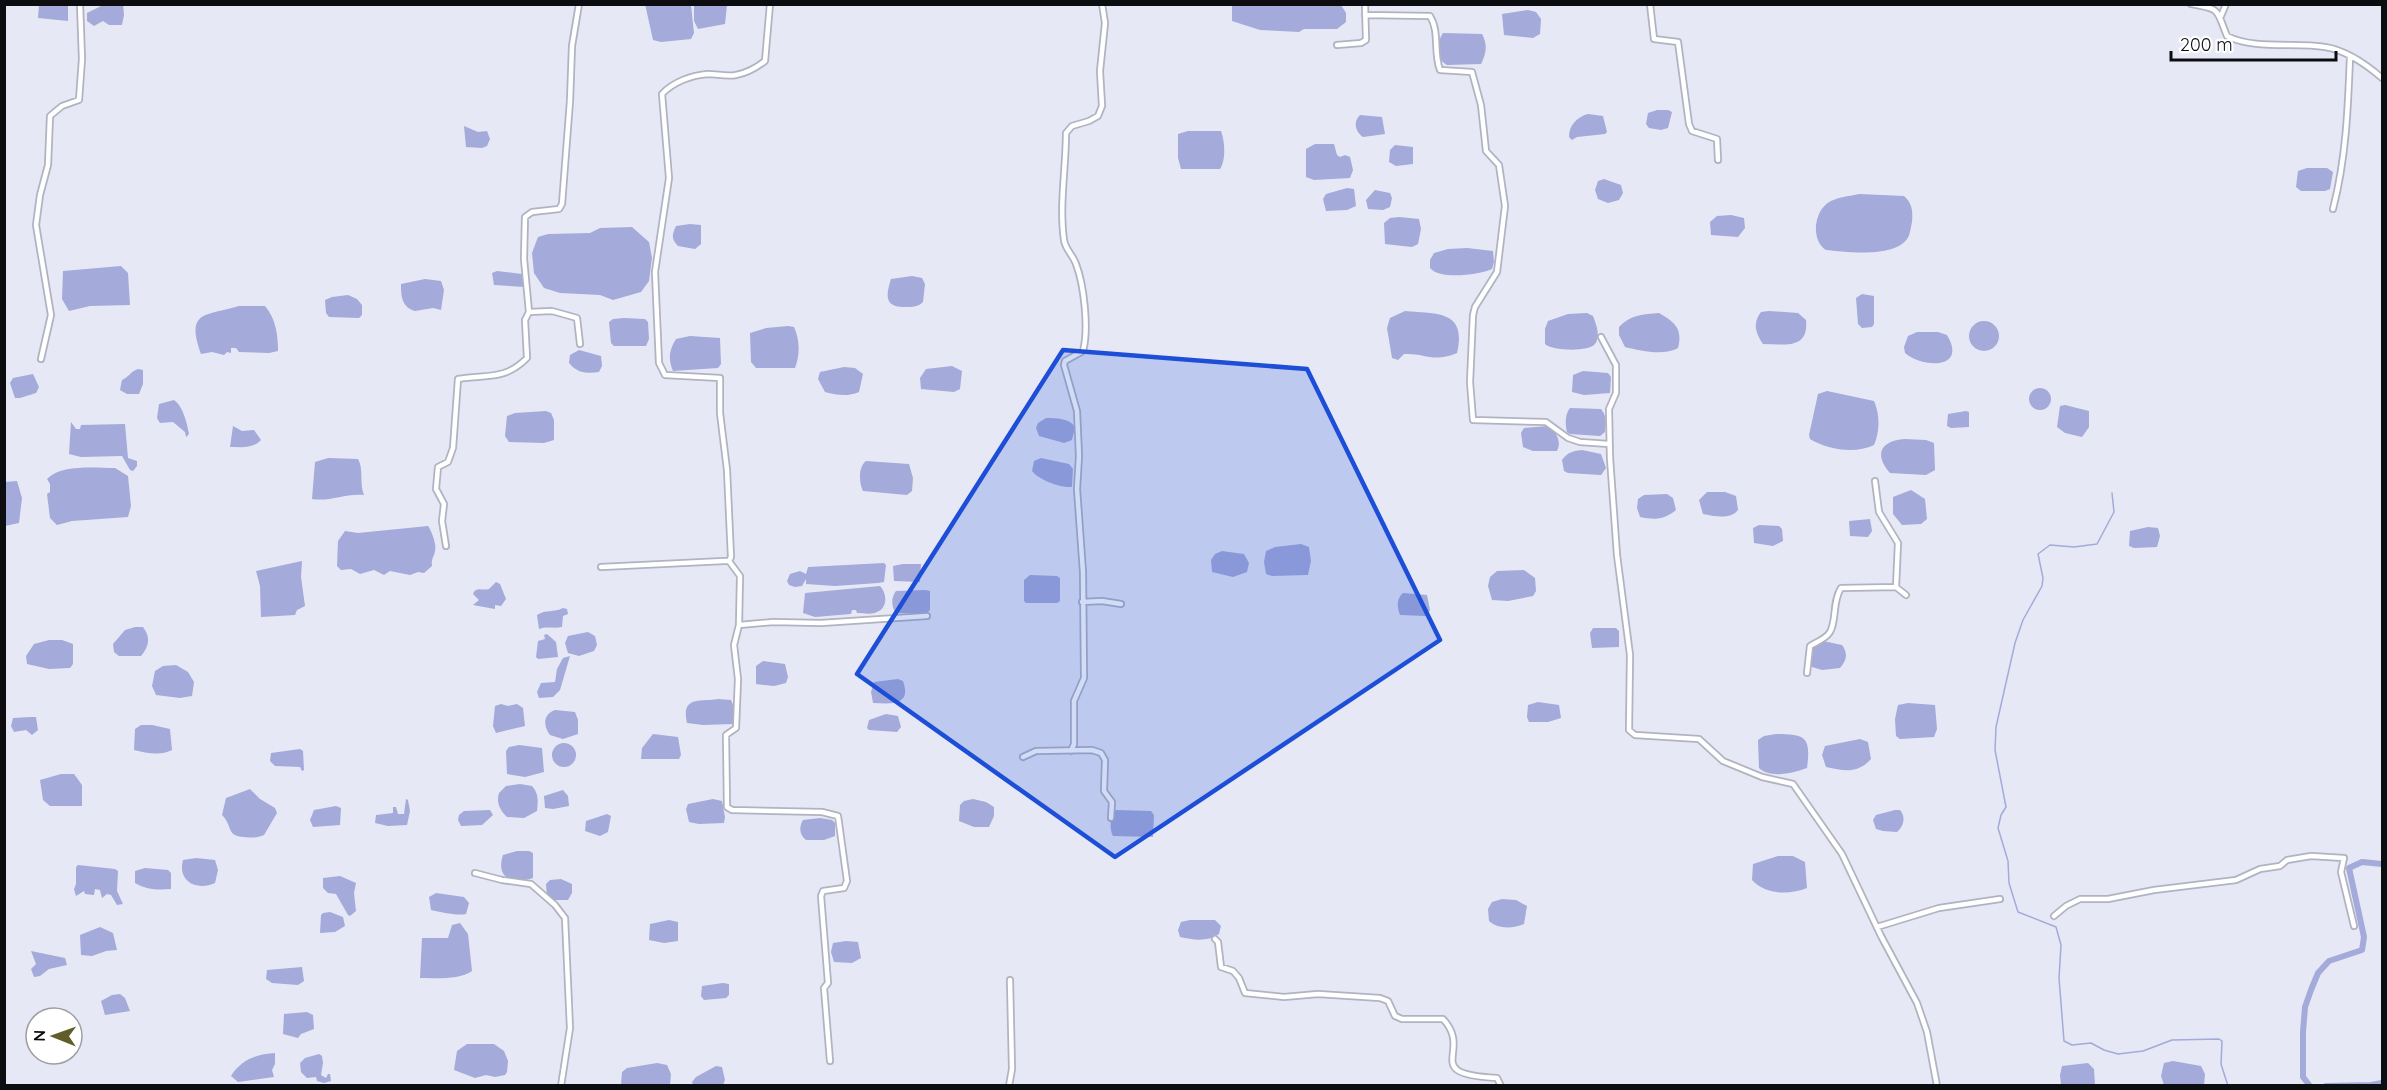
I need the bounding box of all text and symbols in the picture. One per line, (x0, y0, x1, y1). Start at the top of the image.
scale bar (2171, 24, 2336, 62)
text: 200 m (2180, 33, 2233, 56)
north arrow (24, 1006, 84, 1066)
text: N (29, 1030, 49, 1042)

